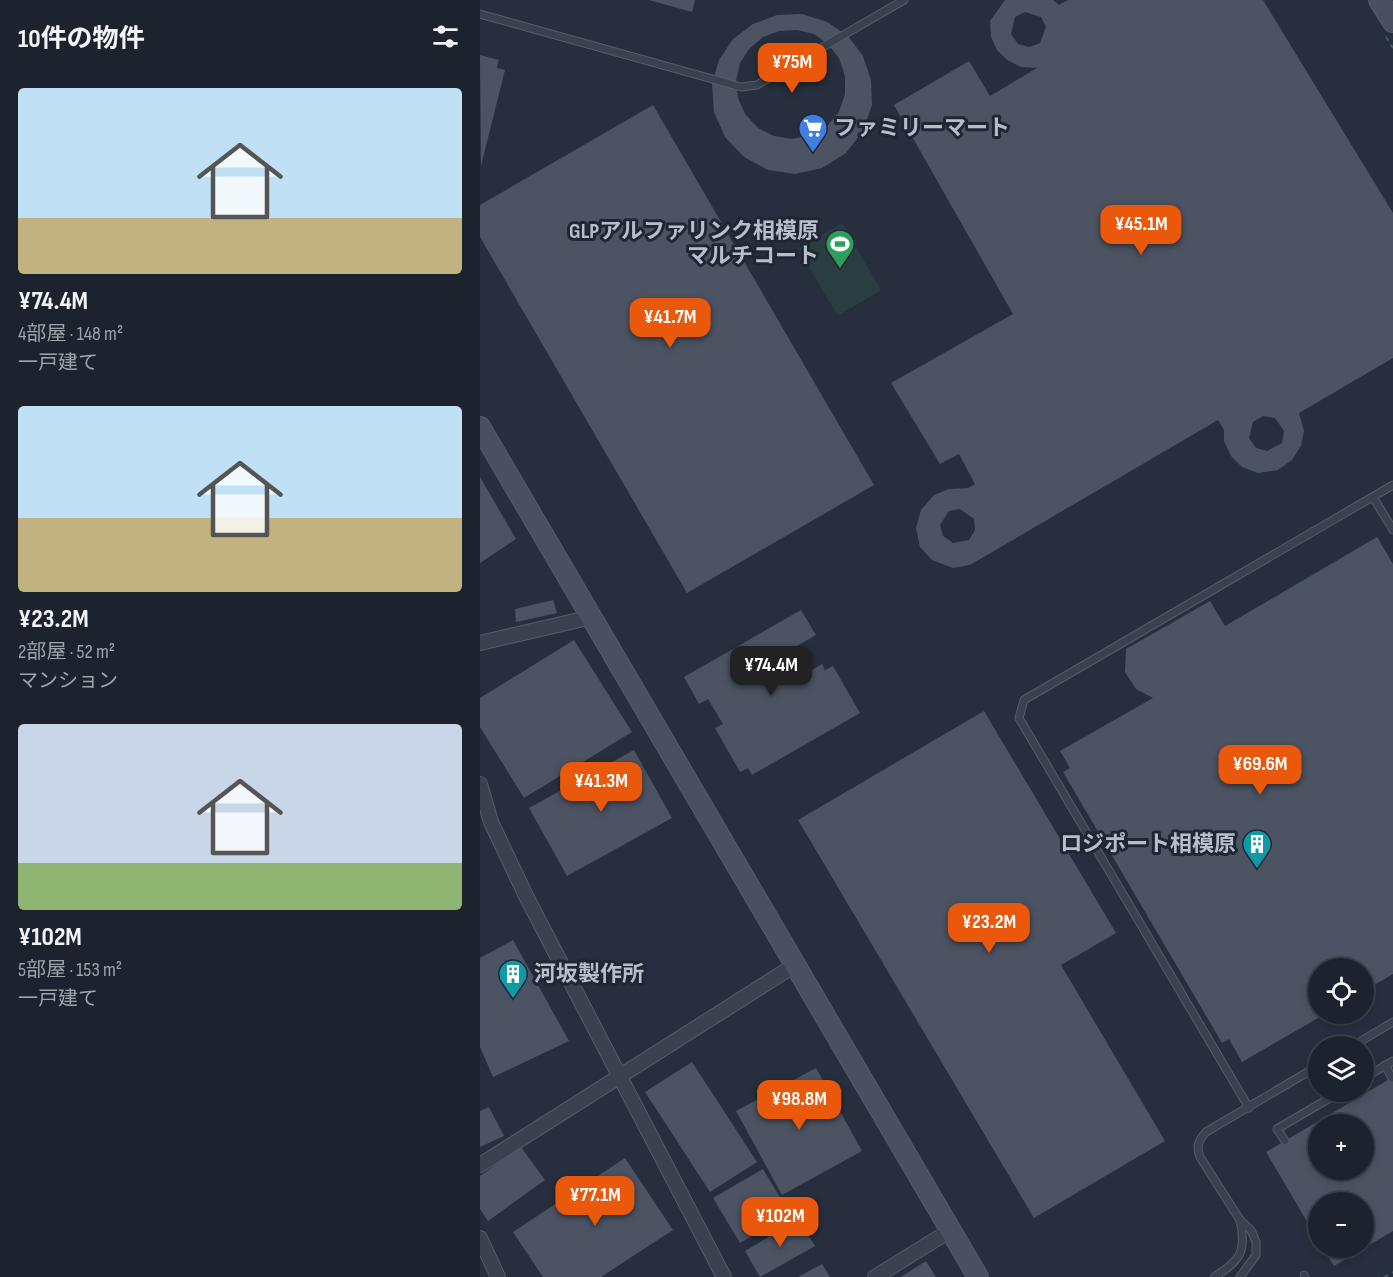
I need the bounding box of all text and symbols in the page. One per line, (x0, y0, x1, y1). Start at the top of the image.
icon: filters (429, 20, 462, 53)
text: 10件の物件 (18, 24, 145, 55)
pin: ¥75M (756, 43, 828, 94)
text: ¥75M (772, 50, 812, 74)
supermarket icon: ファミリーマート (797, 112, 829, 154)
place label: ファミリーマート (834, 115, 1010, 142)
icon: home (186, 127, 294, 235)
pin: ¥45.1M (1092, 205, 1190, 256)
text: ¥45.1M (1114, 212, 1168, 236)
place label: GLPアルファリンク相模原 マルチコート (569, 218, 819, 270)
sports icon: GLPアルファリンク相模原 マルチコート (824, 228, 856, 270)
text: ¥74.4M (18, 286, 88, 317)
pin: ¥41.7M (621, 298, 719, 349)
text: ¥41.7M (644, 305, 696, 329)
text: 4部屋 · 148 m² (18, 322, 123, 346)
text: 一戸建て (18, 351, 98, 375)
icon: home (186, 445, 294, 553)
text: ¥23.2M (18, 604, 89, 635)
text: 2部屋 · 52 m² (18, 640, 115, 664)
pin: ¥74.4M (722, 646, 820, 697)
text: ¥74.4M (744, 653, 798, 677)
text: マンション (18, 669, 118, 693)
pin: ¥69.6M (1211, 745, 1309, 796)
text: ¥69.6M (1233, 752, 1287, 776)
pin: ¥41.3M (552, 762, 650, 813)
icon: home (186, 763, 294, 871)
text: ¥41.3M (574, 769, 628, 793)
building icon: ロジポート相模原 (1241, 828, 1273, 870)
place label: ロジポート相模原 (1060, 831, 1236, 858)
pin: ¥23.2M (940, 903, 1038, 954)
text: ¥23.2M (962, 910, 1016, 934)
text: ¥102M (18, 922, 82, 953)
text: 5部屋 · 153 m² (18, 958, 122, 982)
building icon: 河坂製作所 (497, 958, 529, 1000)
map controls (1308, 958, 1374, 1258)
button: locate (1308, 958, 1374, 1024)
place label: 河坂製作所 (534, 961, 644, 988)
text: 一戸建て (18, 987, 98, 1011)
button: layers (1308, 1036, 1374, 1102)
pin: ¥98.8M (750, 1080, 848, 1131)
text: ¥98.8M (771, 1087, 827, 1111)
button: + (1308, 1114, 1374, 1180)
pin: ¥77.1M (546, 1176, 644, 1227)
text: ¥77.1M (569, 1183, 621, 1207)
button: − (1308, 1192, 1374, 1258)
pin: ¥102M (738, 1197, 822, 1248)
text: ¥102M (755, 1204, 805, 1228)

